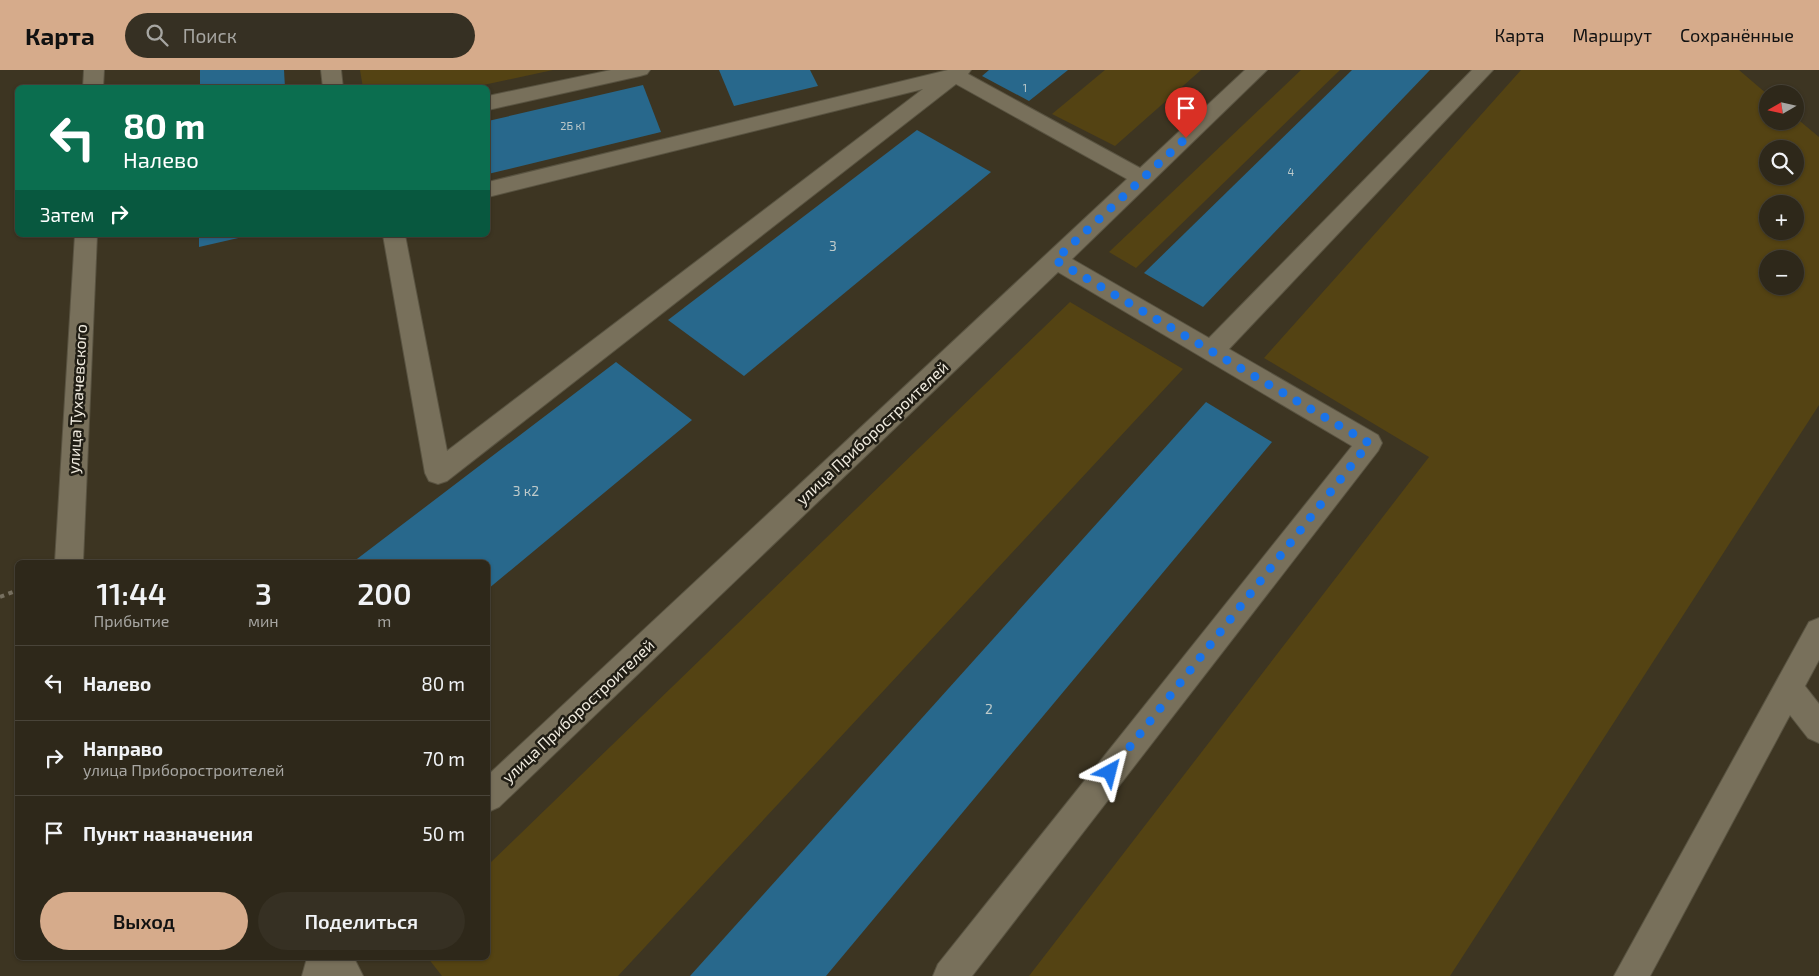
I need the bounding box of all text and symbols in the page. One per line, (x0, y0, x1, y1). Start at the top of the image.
search box (125, 13, 475, 58)
text: Карта (25, 21, 95, 50)
icon: search (143, 21, 171, 49)
text: Поиск (183, 24, 237, 47)
text: Карта (1494, 24, 1544, 46)
text: Маршрут (1572, 24, 1652, 46)
text: Сохранённые (1680, 24, 1794, 46)
house number: 1 (1023, 81, 1027, 94)
north arrow (1759, 85, 1804, 130)
map controls (1759, 85, 1804, 295)
pin (1165, 87, 1207, 138)
icon: arrive (1172, 94, 1200, 122)
text: 80 m (123, 104, 205, 146)
icon: left (40, 105, 105, 170)
house number: 2Б к1 (560, 119, 586, 132)
button: search (1759, 140, 1804, 185)
text: Налево (123, 146, 199, 172)
house number: 4 (1288, 165, 1295, 178)
button: + (1759, 195, 1804, 240)
icon: right (105, 200, 133, 228)
text: Затем (40, 203, 95, 226)
house number: 3 (829, 237, 837, 254)
button: − (1759, 250, 1804, 295)
street label: улица Тухачевского (63, 323, 91, 475)
street label: улица Приборостроителей (792, 357, 952, 509)
house number: 3 к2 (513, 482, 539, 499)
text: 11:44 (96, 575, 167, 611)
text: 3 (255, 575, 272, 611)
text: 200 (357, 575, 412, 611)
text: Прибытие (93, 611, 170, 630)
text: мин (248, 611, 279, 630)
text: m (377, 611, 391, 630)
street label: улица Приборостроителей (498, 635, 658, 787)
icon: left (40, 669, 68, 697)
text: Налево (83, 672, 151, 695)
text: 80 m (421, 672, 465, 695)
house number: 2 (985, 700, 993, 717)
text: Направо (83, 737, 163, 760)
icon: right (40, 744, 68, 772)
position arrow (1083, 745, 1135, 797)
text: 70 m (423, 747, 465, 770)
text: улица Приборостроителей (83, 760, 284, 779)
icon: arrive (40, 819, 68, 847)
text: Пункт назначения (83, 822, 253, 845)
text: 50 m (422, 822, 465, 845)
button: Выход (40, 892, 248, 950)
button: Поделиться (258, 892, 465, 950)

